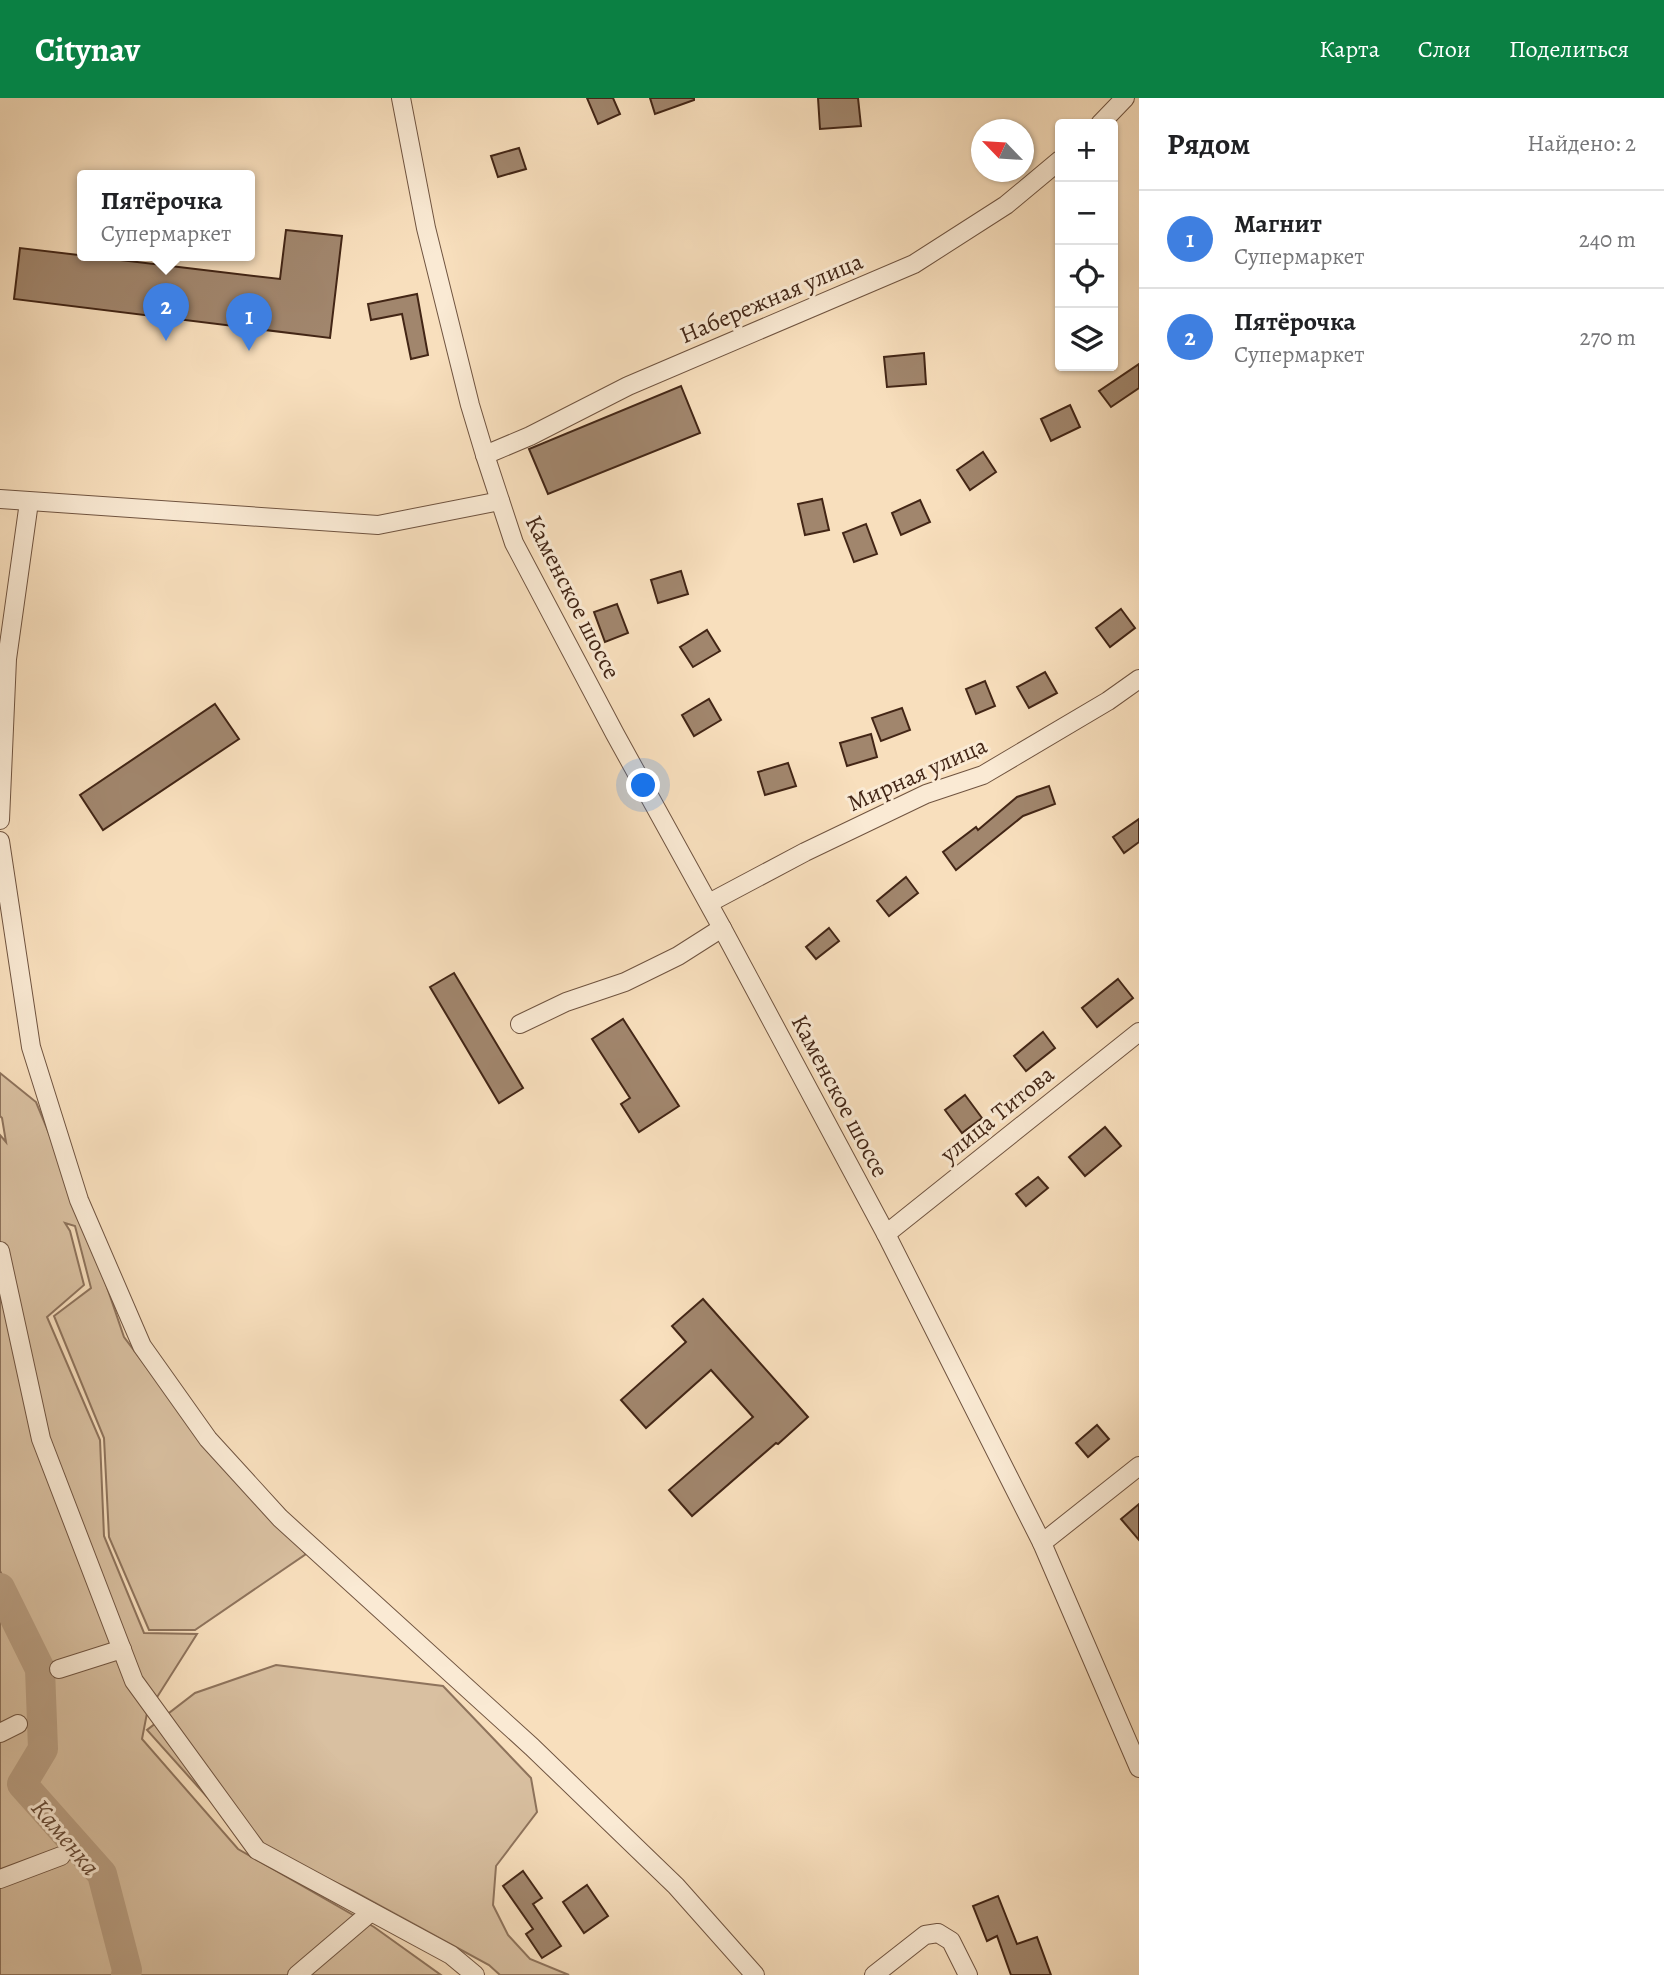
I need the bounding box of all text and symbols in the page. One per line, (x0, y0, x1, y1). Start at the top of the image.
text: Citynav (35, 27, 140, 72)
text: Карта (1319, 33, 1380, 65)
text: Слои (1418, 33, 1471, 65)
text: Поделиться (1509, 33, 1629, 65)
north arrow (971, 119, 1034, 182)
map controls (1055, 119, 1118, 371)
button: + (1055, 119, 1118, 182)
text: Рядом (1167, 124, 1250, 164)
text: Найдено: 2 (1527, 128, 1636, 159)
popup (77, 170, 255, 261)
button: − (1055, 182, 1118, 245)
text: Пятёрочка (101, 183, 223, 218)
text: Магнит (1234, 206, 1322, 241)
text: Супермаркет (101, 218, 231, 249)
text: 1 (1186, 224, 1194, 255)
text: 240 m (1579, 224, 1636, 255)
text: Супермаркет (1234, 241, 1365, 272)
street label: Набережная улица (675, 245, 867, 351)
button: locate (1055, 245, 1118, 308)
pin: 2 (143, 283, 189, 341)
pin: 1 (226, 293, 272, 351)
text: Пятёрочка (1234, 304, 1356, 339)
button: layers (1055, 308, 1118, 371)
text: 2 (1184, 322, 1196, 353)
text: 270 m (1579, 322, 1636, 353)
text: Супермаркет (1234, 339, 1365, 370)
street label: Каменское шоссе (518, 509, 628, 685)
street label: Мирная улица (842, 729, 992, 819)
your location (626, 768, 660, 802)
street label: Каменское шоссе (784, 1009, 896, 1183)
street label: улица Титова (933, 1058, 1061, 1170)
water label: Каменка (23, 1791, 108, 1883)

